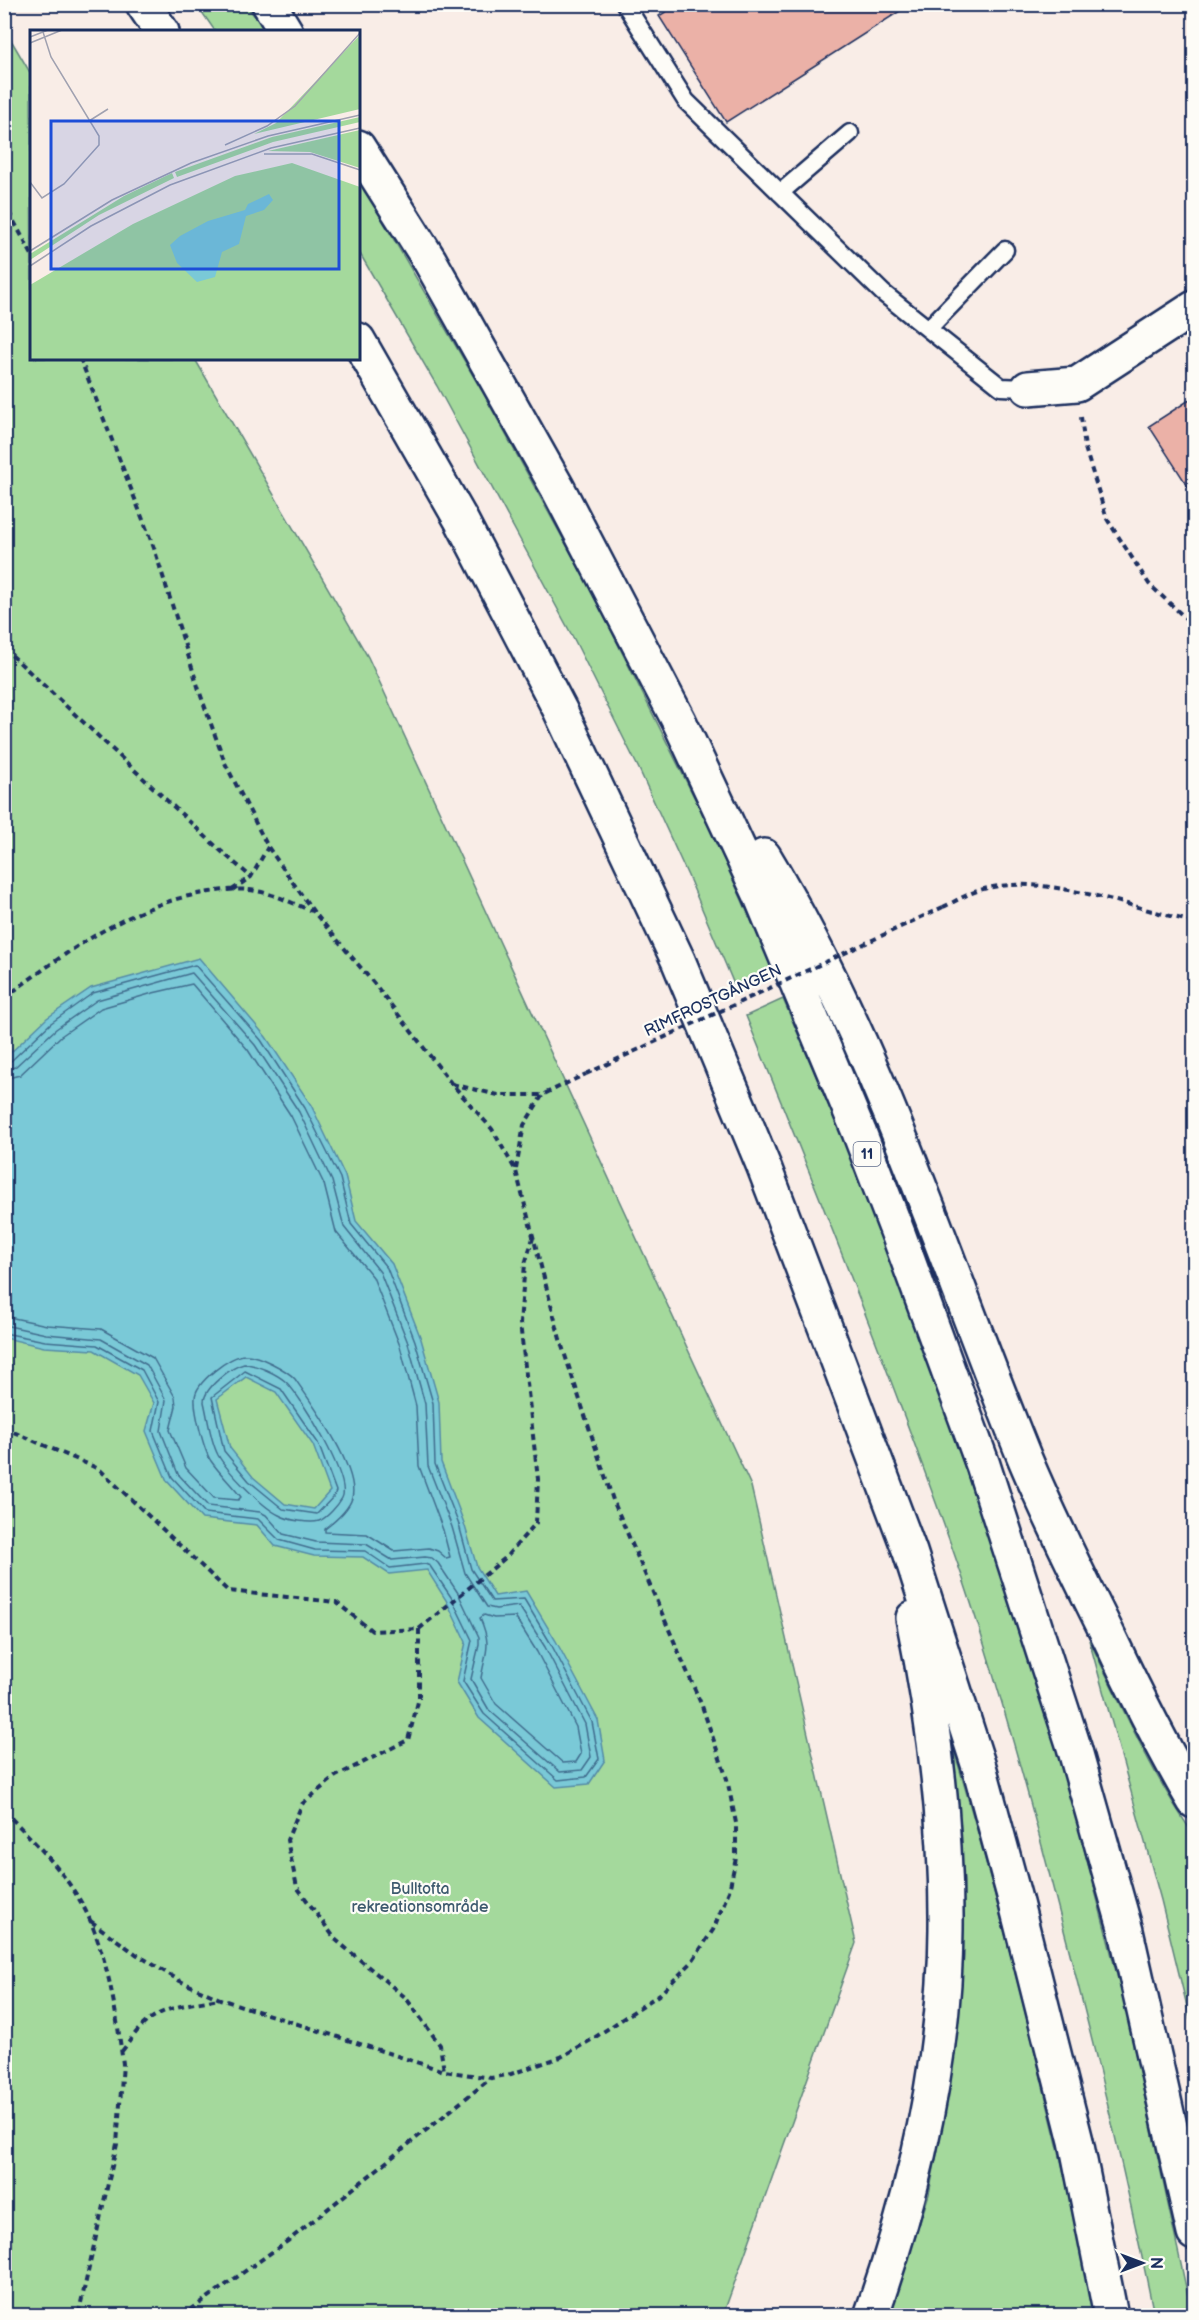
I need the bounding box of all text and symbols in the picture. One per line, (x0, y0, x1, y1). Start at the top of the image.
inset map (30, 30, 360, 360)
street label: RIMFROSTGÅNGEN (640, 959, 785, 1041)
road number: 11 (854, 1142, 880, 1166)
park label: Bulltofta rekreationsområde (352, 1880, 489, 1917)
north arrow (1112, 2233, 1172, 2293)
text: N (1146, 2257, 1165, 2269)

